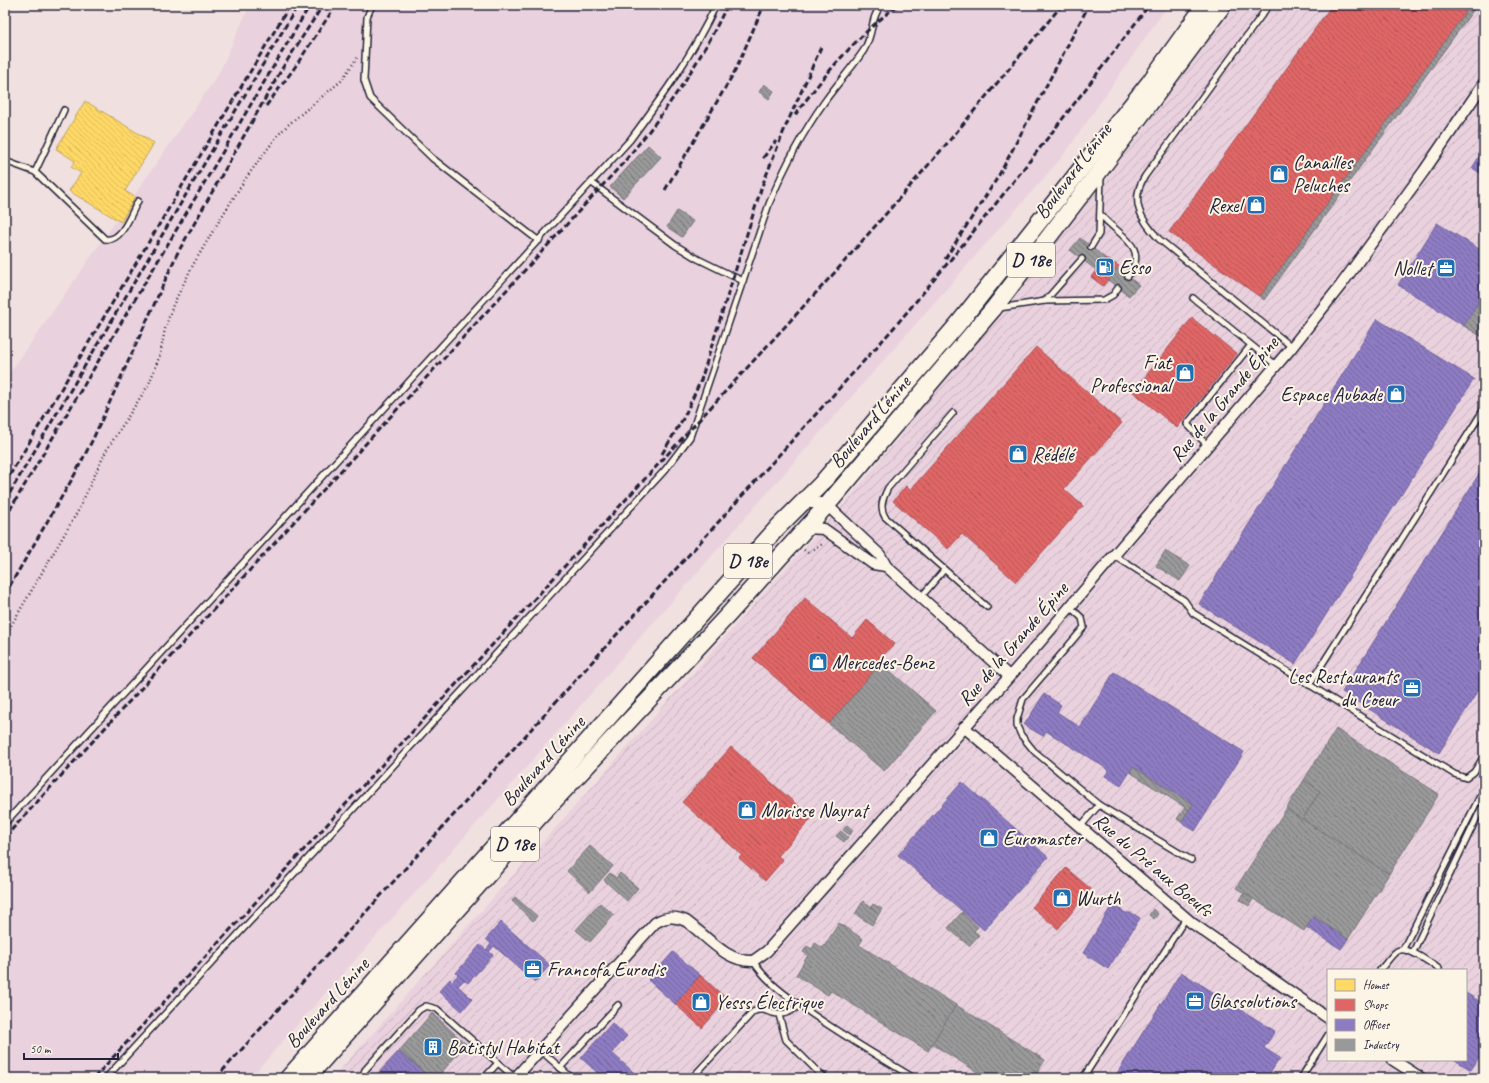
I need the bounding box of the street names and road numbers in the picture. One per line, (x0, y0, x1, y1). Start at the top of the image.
street label: Boulevard Lénine (1029, 117, 1118, 224)
road number: D 18e (1007, 243, 1055, 277)
street label: Rue de la Grande Épine (1164, 330, 1285, 467)
street label: Boulevard Lénine (824, 369, 917, 473)
road number: D 18e (724, 544, 772, 578)
street label: Rue de la Grande Épine (952, 576, 1075, 711)
street label: Boulevard Lénine (496, 709, 591, 811)
street label: Rue du Pré aux Boeufs (1088, 808, 1220, 924)
road number: D 18e (491, 827, 539, 861)
street label: Boulevard Lénine (280, 951, 375, 1053)

